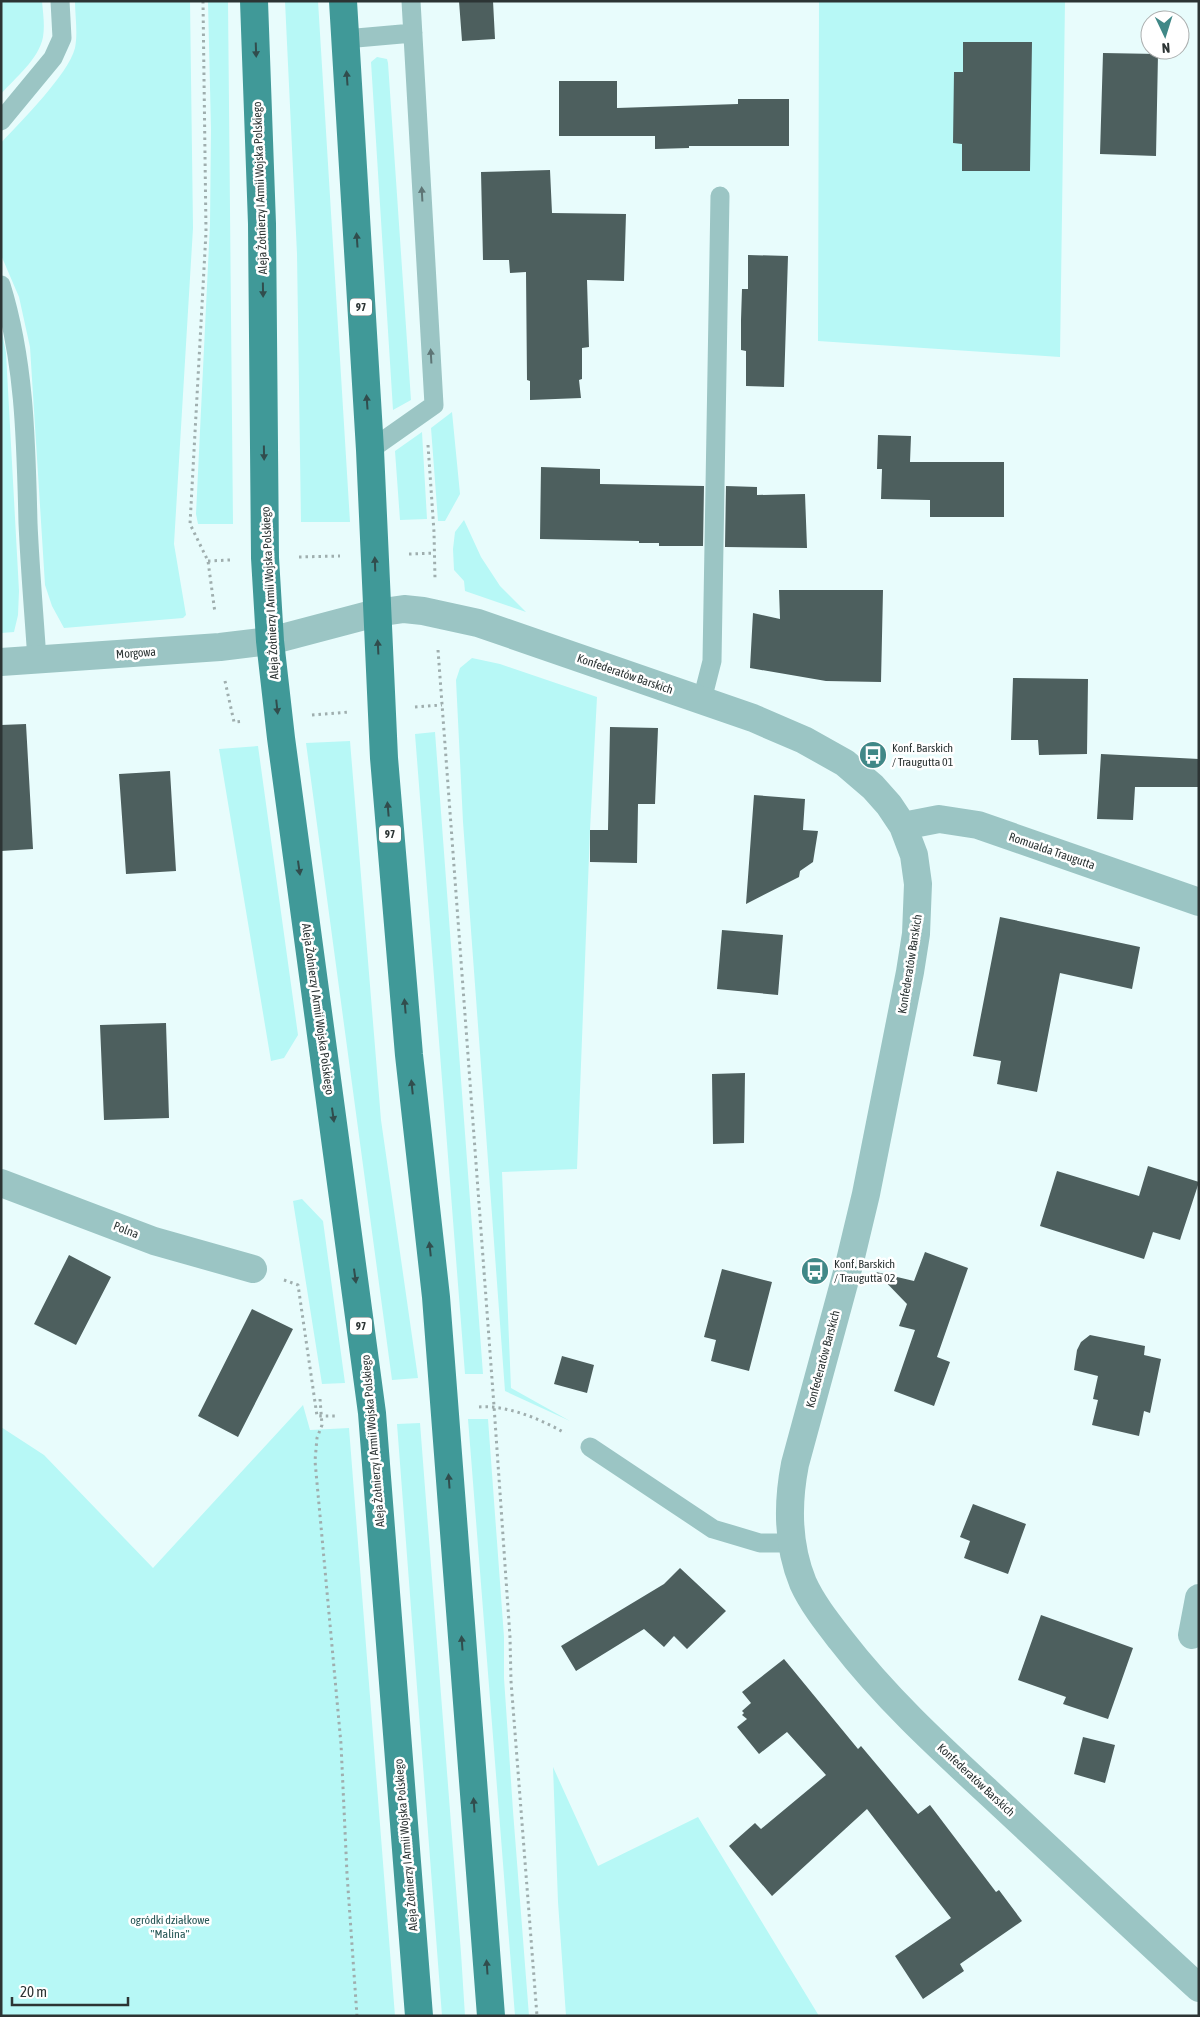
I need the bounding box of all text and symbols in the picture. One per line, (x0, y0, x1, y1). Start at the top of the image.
north arrow (1140, 10, 1190, 60)
text: N (1161, 40, 1171, 56)
one-way arrow (252, 42, 260, 58)
one-way arrow (343, 69, 351, 85)
street label: Aleja Żołnierzy I Armii Wojska Polskiego (250, 101, 270, 275)
one-way arrow (418, 186, 426, 202)
one-way arrow (353, 232, 361, 248)
one-way arrow (259, 282, 267, 298)
road number: 97 (350, 298, 372, 316)
one-way arrow (427, 348, 435, 364)
one-way arrow (363, 394, 371, 410)
one-way arrow (260, 445, 268, 461)
street label: Aleja Żołnierzy I Armii Wojska Polskiego (258, 506, 282, 680)
one-way arrow (370, 556, 378, 572)
one-way arrow (373, 639, 381, 655)
street label: Morgowa (116, 645, 156, 661)
street label: Konfederatów Barskich (575, 651, 675, 697)
one-way arrow (273, 699, 281, 715)
bus stop icon: Konf. Barskich / Traugutta 01 (858, 740, 888, 770)
place label: Konf. Barskich / Traugutta 01 (892, 741, 954, 769)
one-way arrow (384, 801, 392, 817)
road number: 97 (379, 826, 401, 842)
street label: Romualda Traugutta (1007, 830, 1097, 872)
one-way arrow (295, 860, 303, 876)
street label: Konfederatów Barskich (895, 913, 925, 1015)
street label: Aleja Żołnierzy I Armii Wojska Polskiego (299, 922, 337, 1096)
one-way arrow (400, 998, 408, 1014)
one-way arrow (408, 1079, 416, 1095)
one-way arrow (329, 1108, 337, 1124)
street label: Polna (111, 1219, 141, 1241)
one-way arrow (426, 1240, 434, 1256)
bus stop icon: Konf. Barskich / Traugutta 02 (800, 1256, 830, 1286)
place label: Konf. Barskich / Traugutta 02 (834, 1257, 895, 1285)
one-way arrow (351, 1269, 359, 1285)
street label: Konfederatów Barskich (803, 1309, 843, 1409)
road number: 97 (350, 1318, 372, 1334)
street label: Aleja Żołnierzy I Armii Wojska Polskiego (358, 1354, 388, 1528)
one-way arrow (445, 1473, 453, 1489)
one-way arrow (458, 1635, 466, 1651)
street label: Konfederatów Barskich (934, 1741, 1018, 1819)
street label: Aleja Żołnierzy I Armii Wojska Polskiego (391, 1758, 421, 1932)
one-way arrow (470, 1797, 478, 1813)
park label: ogródki działkowe "Malina" (130, 1913, 210, 1941)
one-way arrow (483, 1959, 491, 1975)
scale bar (12, 1974, 129, 2006)
text: 20 m (20, 1983, 47, 2000)

